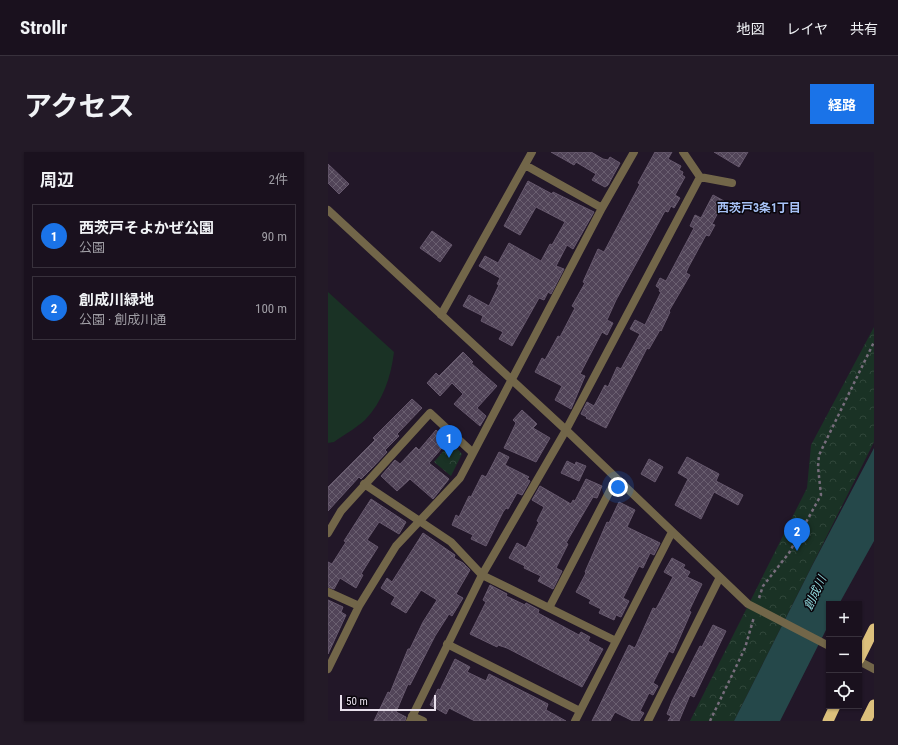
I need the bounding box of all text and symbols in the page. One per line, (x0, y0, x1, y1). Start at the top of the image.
text: Strollr (20, 16, 67, 39)
text: 地図 (736, 21, 764, 37)
text: レイヤ (786, 21, 828, 37)
text: 共有 (850, 21, 878, 37)
button: 経路 (810, 84, 874, 124)
text: アクセス (24, 90, 135, 123)
text: 周辺 (40, 170, 74, 190)
text: 2件 (269, 172, 288, 187)
district label: 西茨戸3条1丁目 (717, 201, 801, 215)
text: 西茨戸そよかぜ公園 (79, 219, 214, 237)
text: 1 (51, 229, 57, 244)
text: 90 m (261, 229, 287, 244)
text: 公園 (79, 240, 105, 255)
text: 創成川緑地 (79, 291, 154, 309)
text: 2 (51, 301, 57, 316)
text: 100 m (255, 301, 287, 316)
text: 公園 · 創成川通 (79, 312, 166, 327)
pin: 1 (436, 425, 462, 458)
your location (608, 477, 628, 497)
pin: 2 (784, 518, 810, 551)
water label: 創成川 (801, 572, 830, 612)
map controls (826, 601, 862, 709)
button: + (826, 601, 862, 637)
button: − (826, 637, 862, 673)
button: locate (826, 673, 862, 709)
scale bar (340, 693, 436, 712)
text: 50 m (346, 695, 368, 708)

